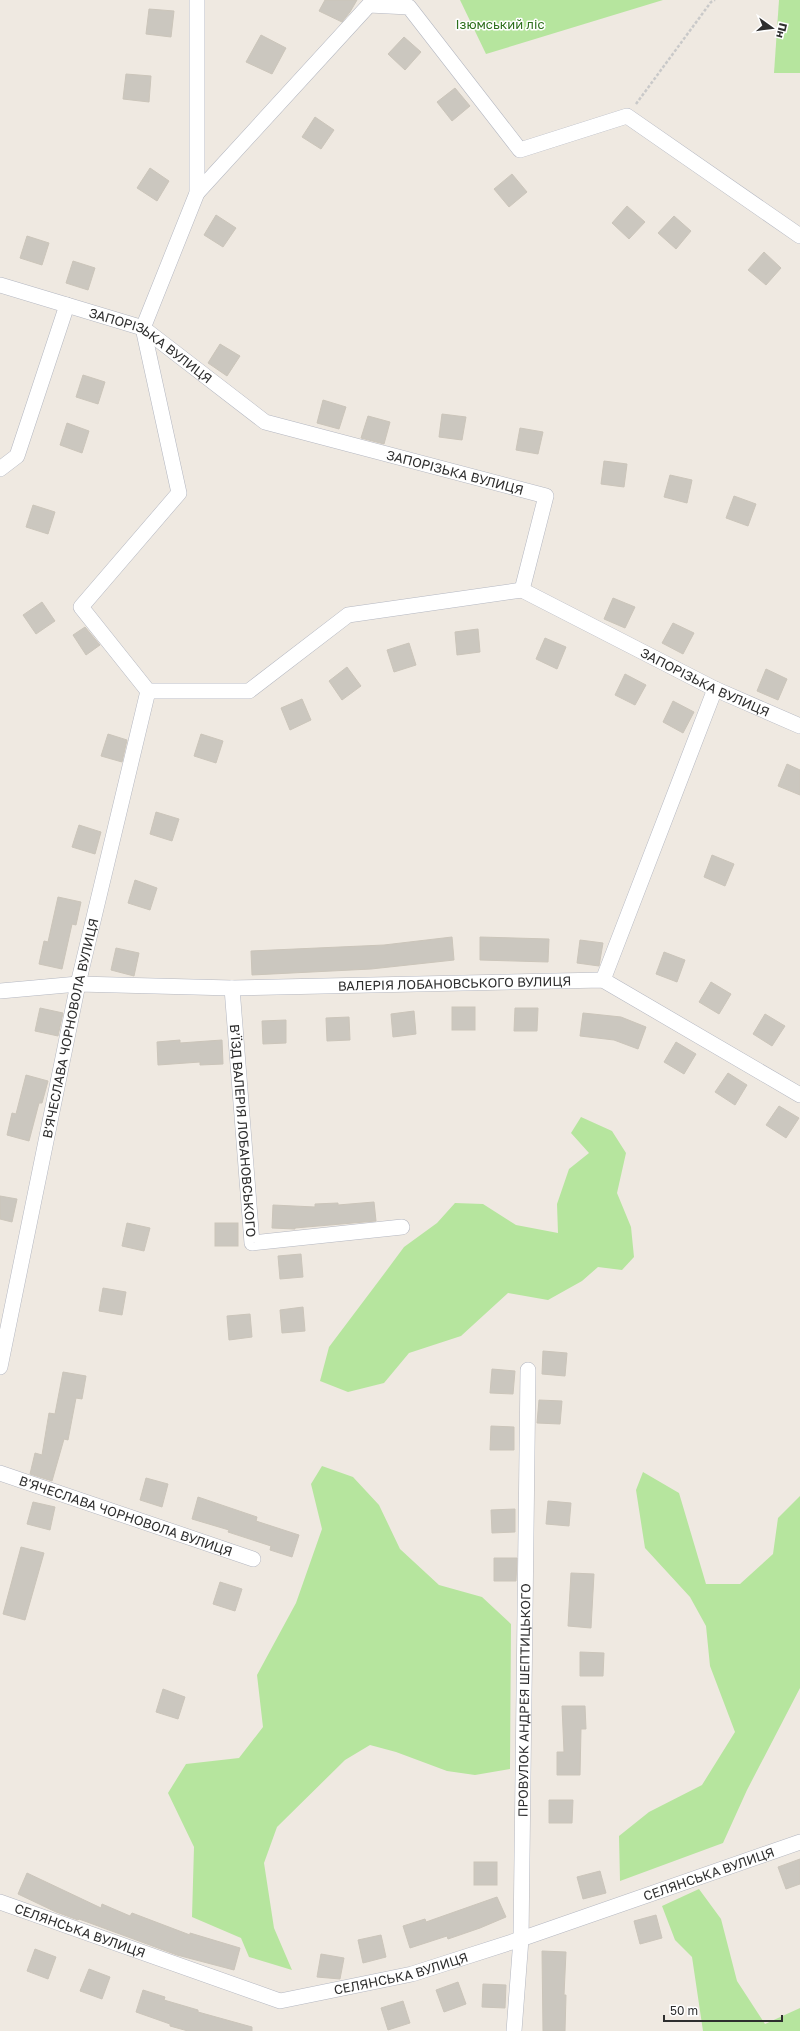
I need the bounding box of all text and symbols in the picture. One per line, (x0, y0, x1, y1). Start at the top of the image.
north arrow (752, 8, 792, 48)
park label: Ізюмський ліс (455, 16, 545, 32)
text: Пн (774, 22, 790, 40)
street label: ЗАПОРІЗЬКА ВУЛИЦЯ (87, 304, 215, 386)
street label: ЗАПОРІЗЬКА ВУЛИЦЯ (385, 446, 526, 498)
street label: ЗАПОРІЗЬКА ВУЛИЦЯ (638, 644, 772, 720)
street label: В'ЯЧЕСЛАВА ЧОРНОВОЛА ВУЛИЦЯ (39, 917, 101, 1140)
street label: ВАЛЕРІЯ ЛОБАНОВСЬКОГО ВУЛИЦЯ (338, 973, 572, 994)
street label: В’ЇЗД ВАЛЕРІЯ ЛОБАНОВСЬКОГО (227, 1023, 260, 1238)
street label: В'ЯЧЕСЛАВА ЧОРНОВОЛА ВУЛИЦЯ (17, 1472, 235, 1559)
street label: ПРОВУЛОК АНДРЕЯ ШЕПТИЦЬКОГО (514, 1583, 533, 1817)
street label: СЕЛЯНСЬКА ВУЛИЦЯ (641, 1844, 777, 1904)
street label: СЕЛЯНСЬКА ВУЛИЦЯ (12, 1900, 148, 1961)
street label: СЕЛЯНСЬКА ВУЛИЦЯ (332, 1949, 470, 1998)
scale bar (664, 1997, 782, 2023)
text: 50 m (670, 2003, 698, 2018)

